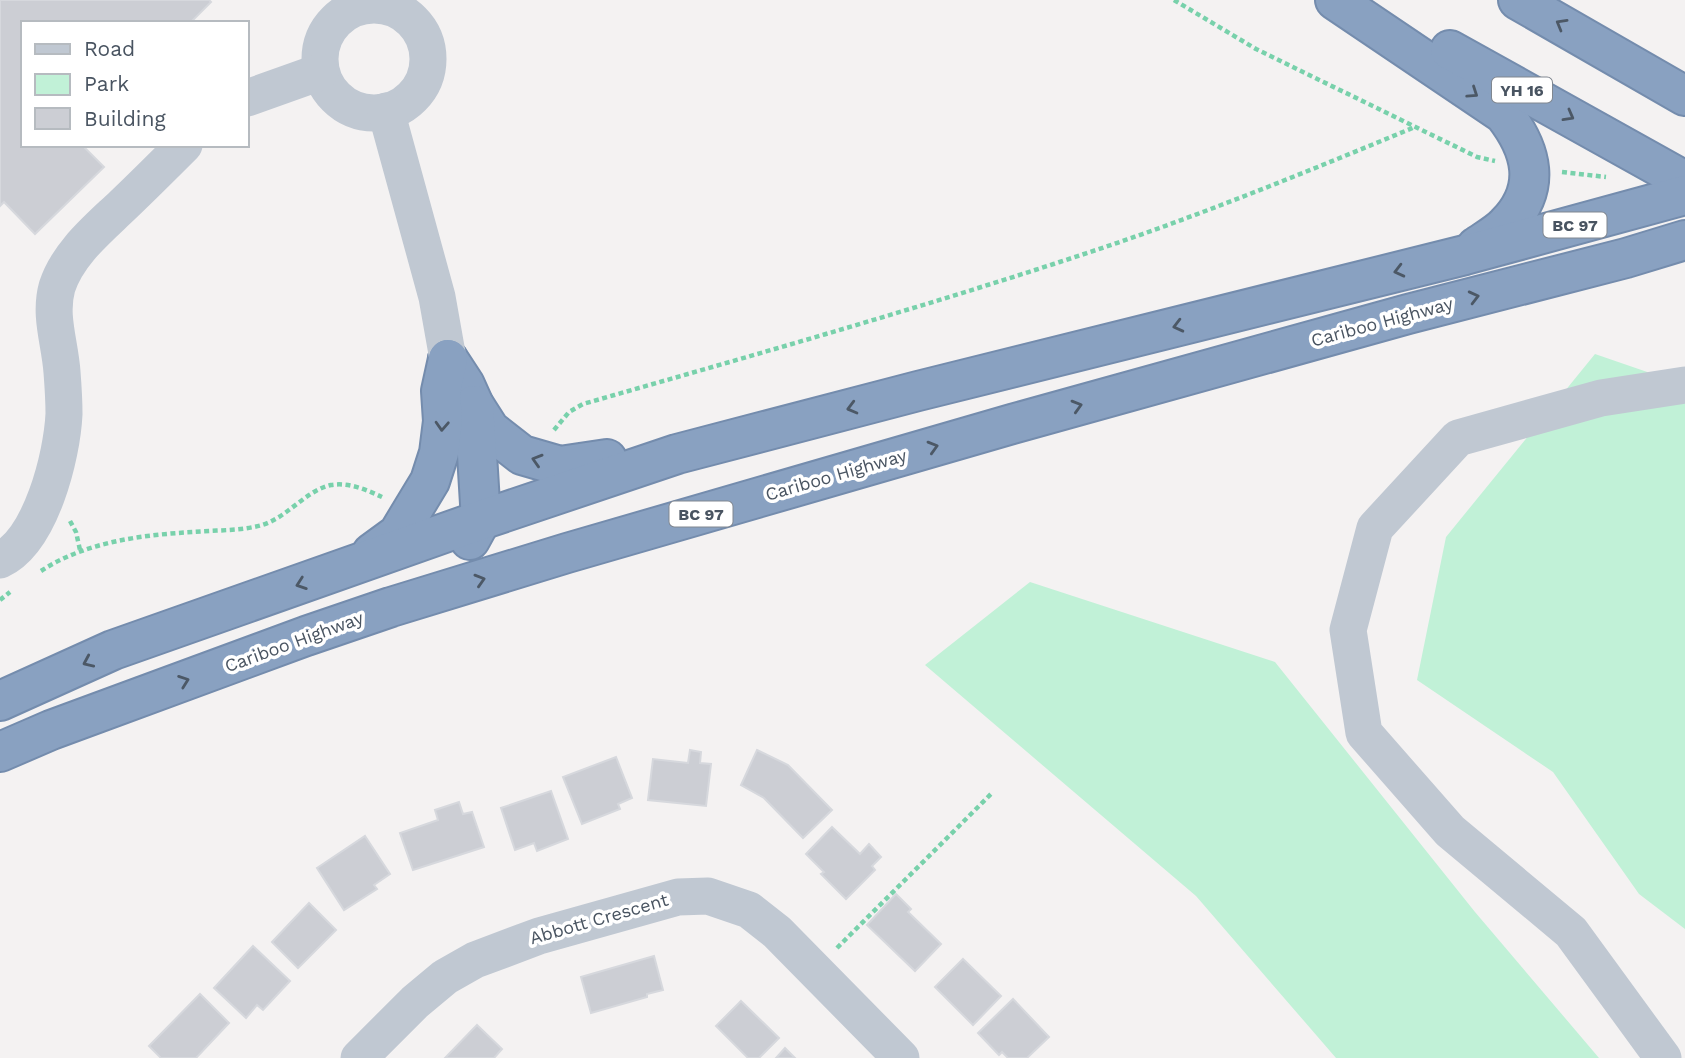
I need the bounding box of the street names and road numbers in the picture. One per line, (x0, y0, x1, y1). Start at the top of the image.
road number: YH 16 (1492, 78, 1552, 102)
road number: BC 97 (1544, 213, 1606, 238)
street label: Cariboo Highway (1309, 292, 1456, 351)
street label: Cariboo Highway (763, 444, 910, 505)
road number: BC 97 (670, 502, 732, 526)
street label: Cariboo Highway (222, 606, 367, 676)
street label: Abbott Crescent (527, 889, 671, 948)

